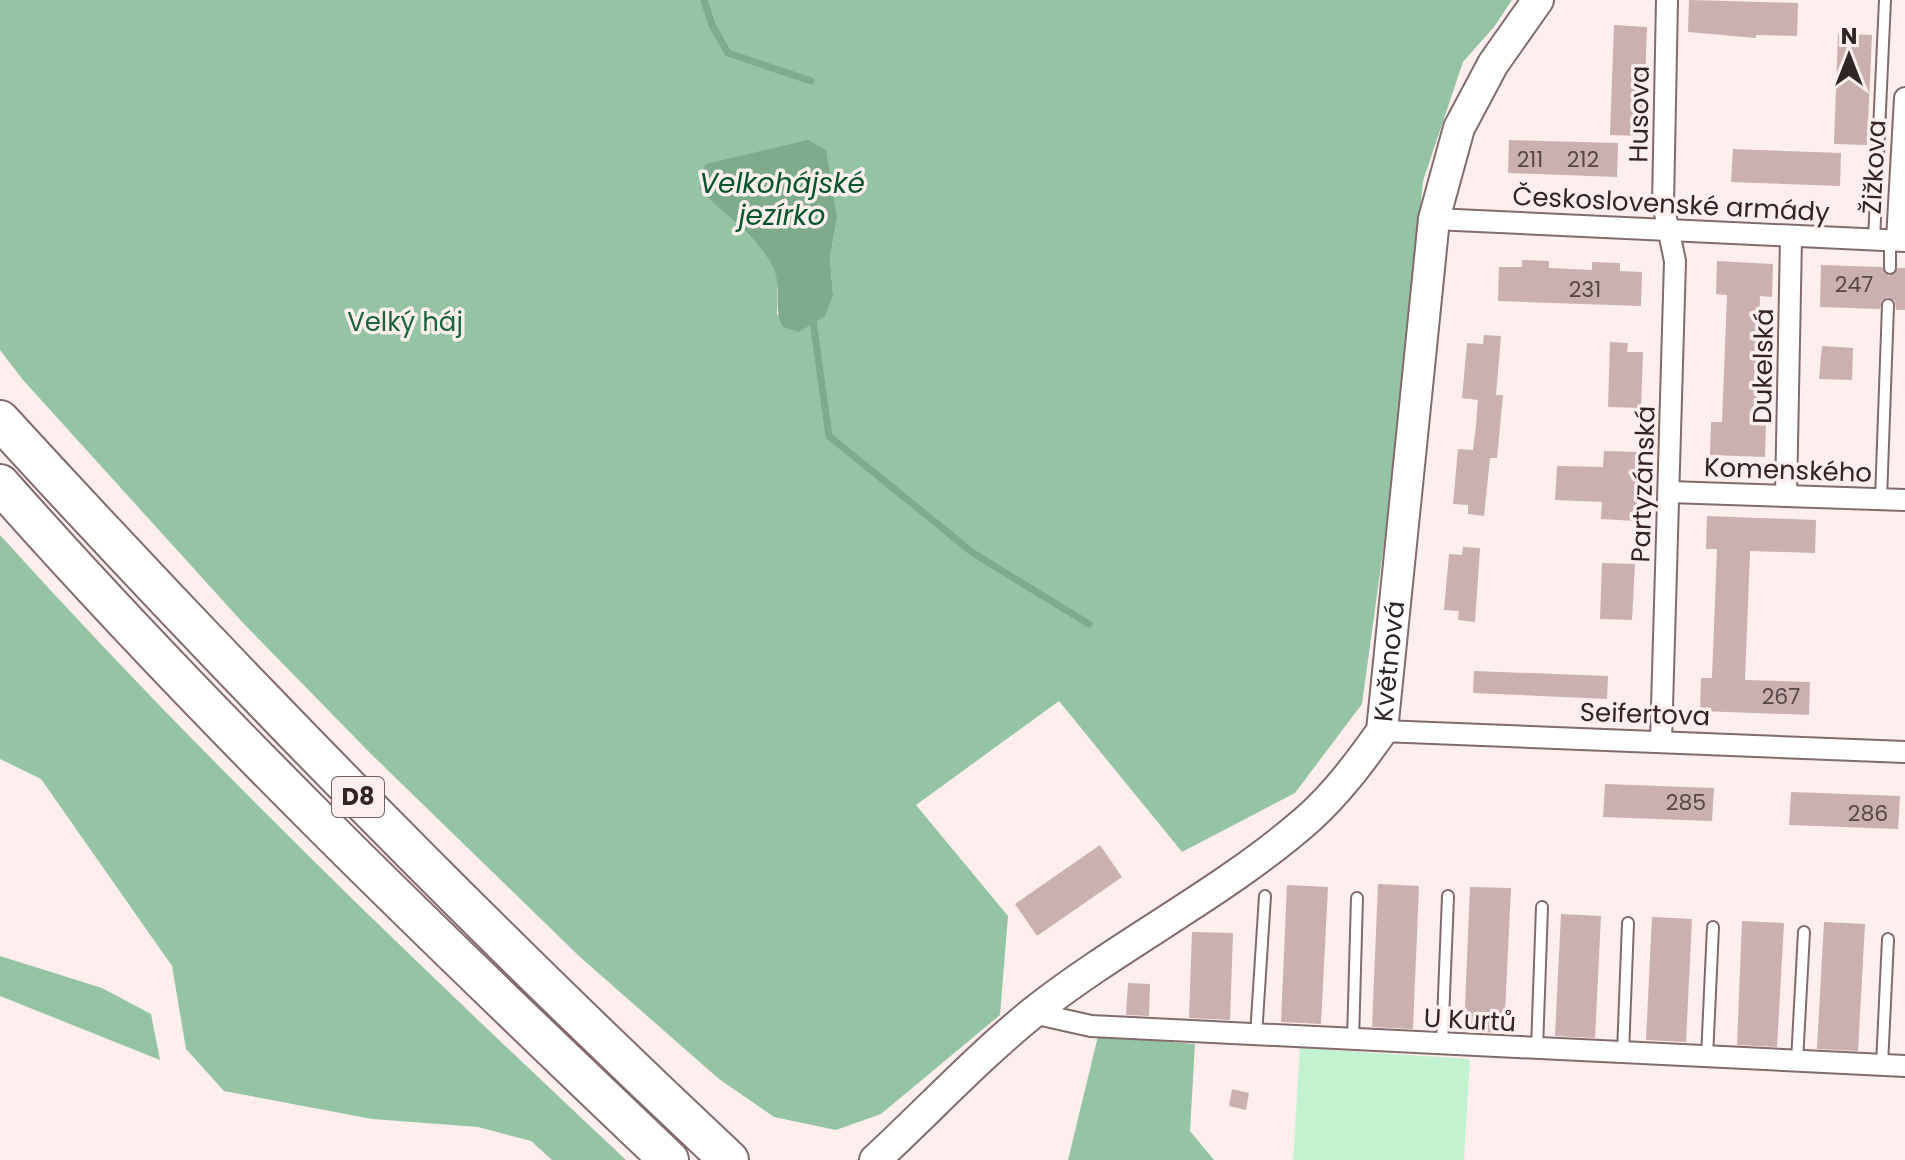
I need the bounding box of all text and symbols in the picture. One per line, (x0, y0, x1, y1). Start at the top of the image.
north arrow (1809, 16, 1889, 96)
text: N (1841, 21, 1857, 52)
street label: Husova (1620, 65, 1658, 163)
street label: Žižkova (1854, 119, 1894, 215)
house number: 211 (1517, 144, 1543, 175)
house number: 212 (1567, 144, 1599, 175)
water label: Velkohájské jezírko (699, 164, 865, 235)
street label: Československé armády (1511, 178, 1831, 230)
house number: 247 (1835, 269, 1873, 300)
house number: 231 (1569, 274, 1601, 305)
park label: Velký háj (347, 304, 463, 340)
street label: Dukelská (1744, 308, 1782, 424)
street label: Partyzánská (1622, 405, 1664, 563)
street label: Komenského (1703, 449, 1873, 491)
street label: Květnová (1365, 599, 1413, 723)
house number: 267 (1762, 681, 1800, 712)
street label: Seifertova (1579, 694, 1711, 734)
road number: D8 (332, 777, 384, 817)
house number: 285 (1666, 787, 1706, 818)
house number: 286 (1848, 798, 1888, 829)
street label: U Kurtů (1423, 1000, 1517, 1040)

